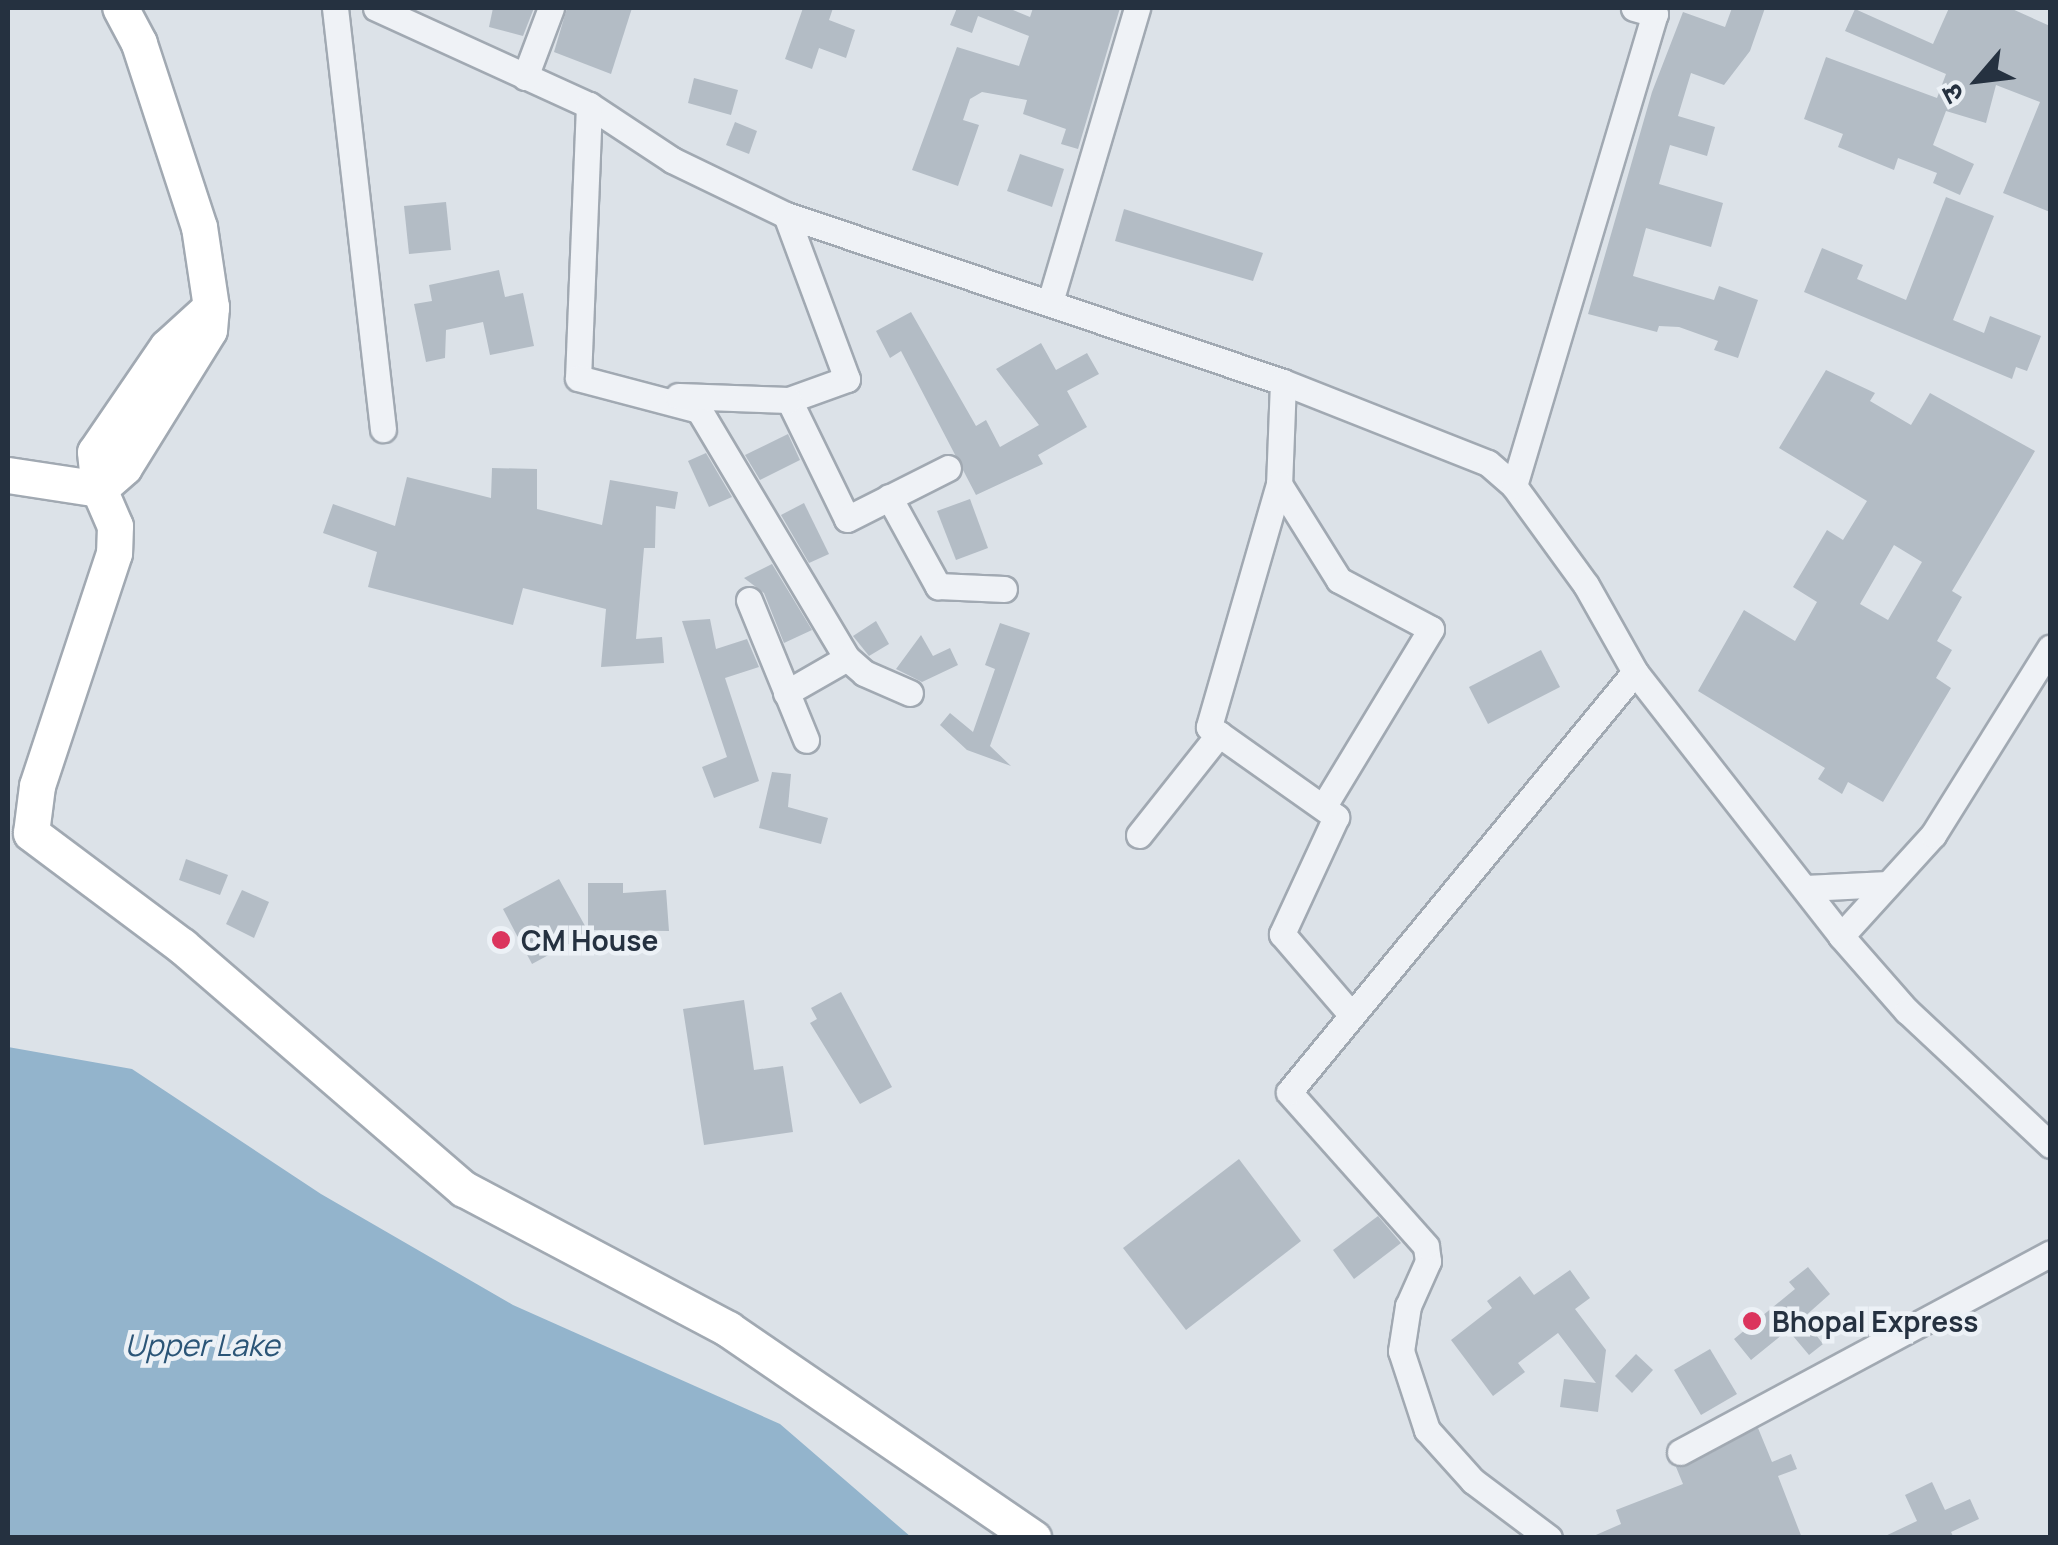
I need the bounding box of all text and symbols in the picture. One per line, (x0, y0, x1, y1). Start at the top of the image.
north arrow (1928, 30, 2028, 130)
text: उ (1931, 78, 1972, 110)
place label: CM House (521, 923, 658, 957)
marker: CM House (490, 929, 512, 951)
place label: Bhopal Express (1772, 1304, 1979, 1338)
marker: Bhopal Express (1741, 1310, 1763, 1332)
water label: Upper Lake (124, 1327, 280, 1363)

